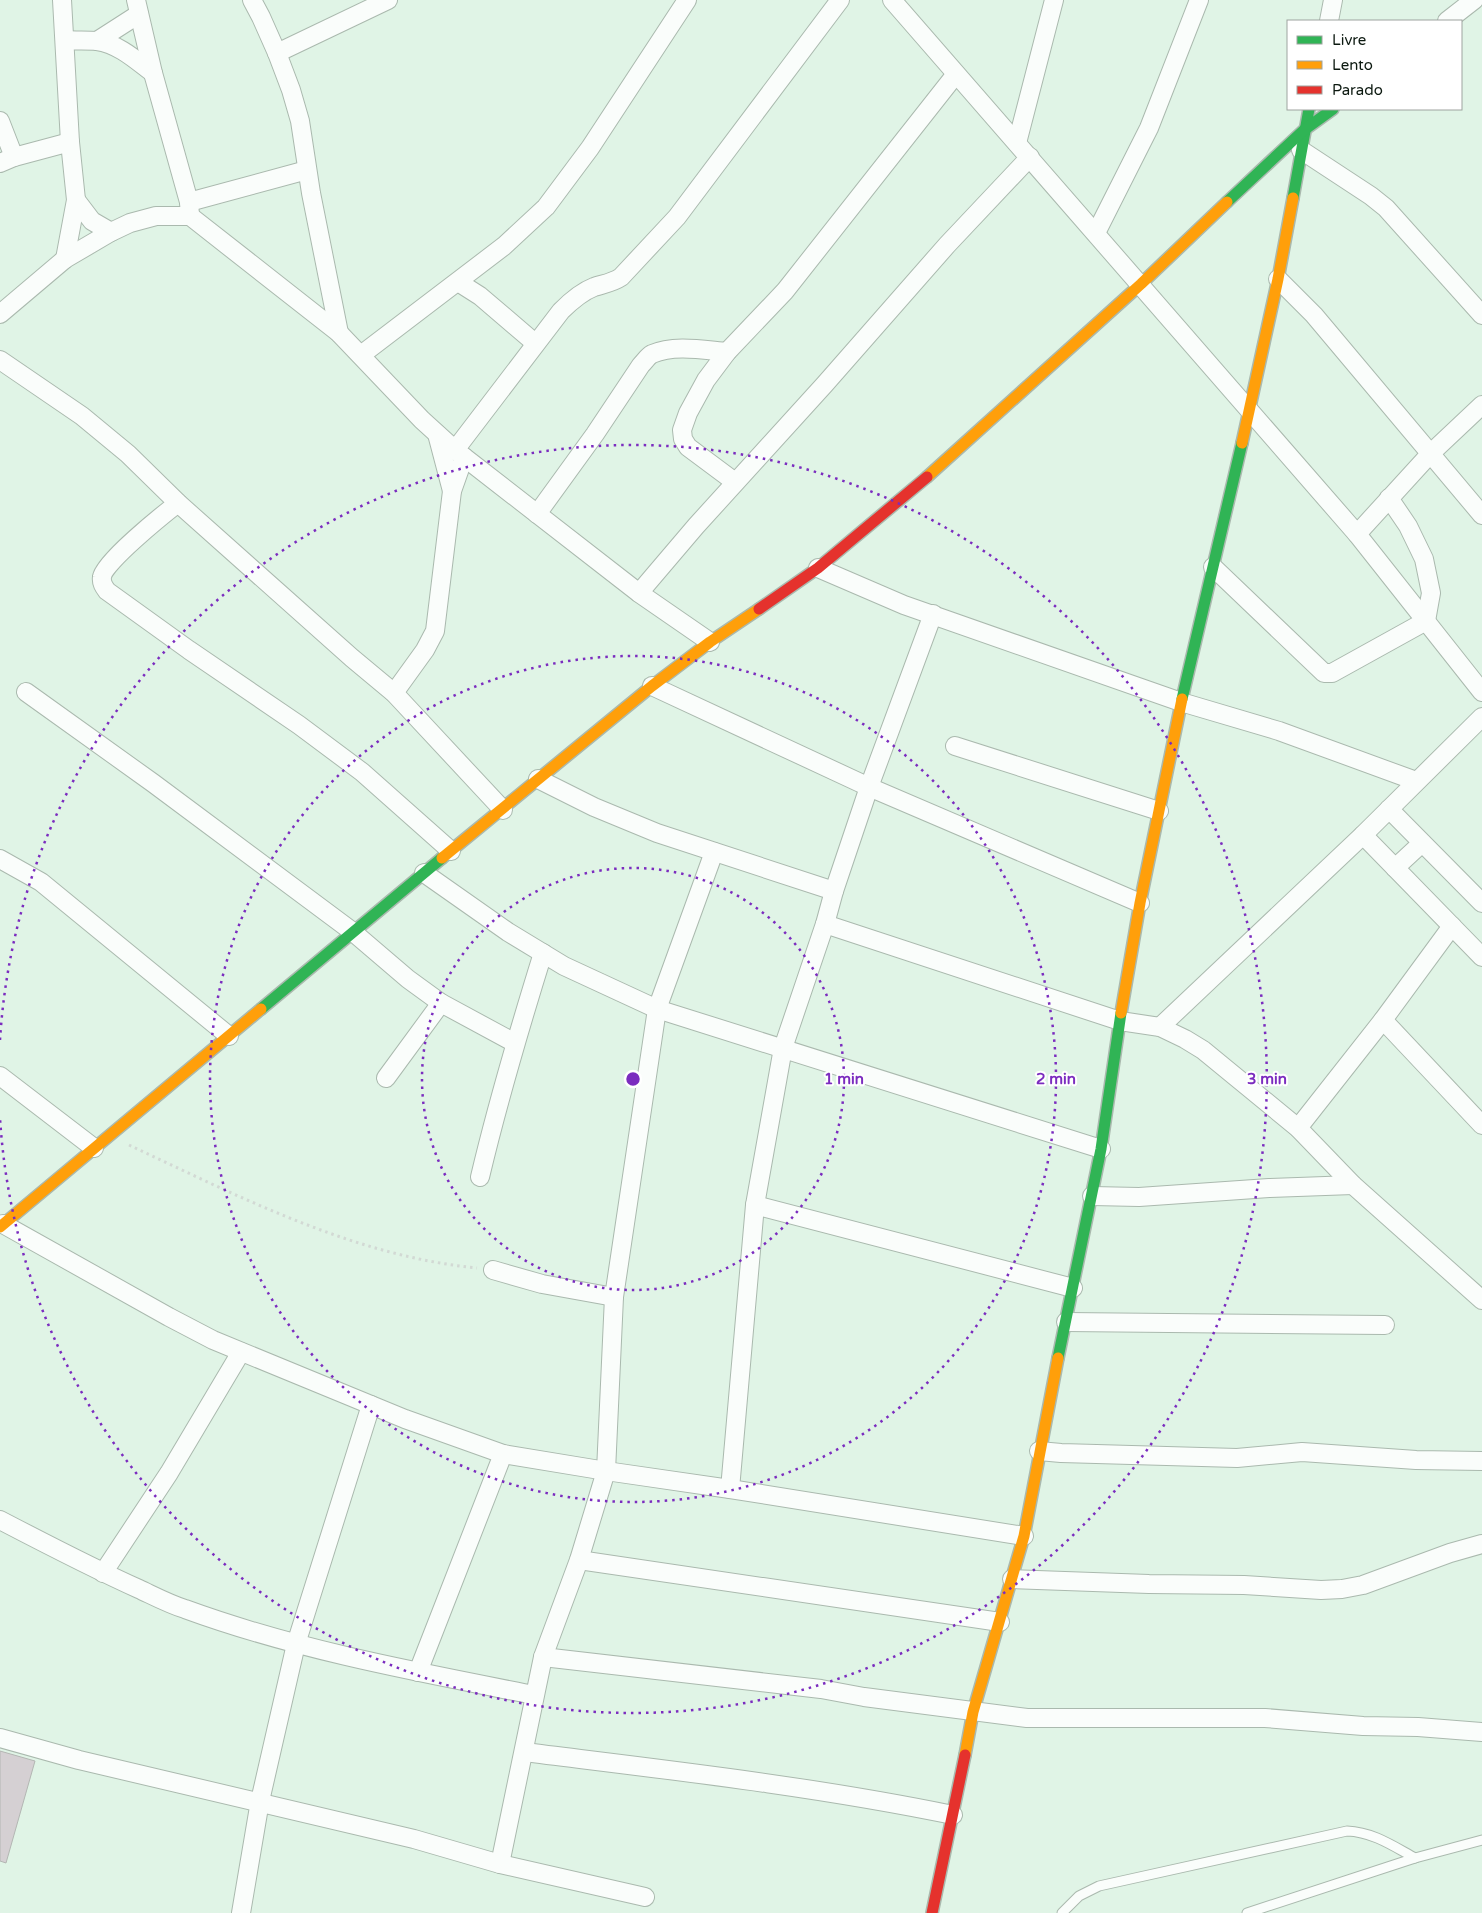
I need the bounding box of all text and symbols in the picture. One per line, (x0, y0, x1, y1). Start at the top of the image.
legend (1287, 20, 1462, 110)
text: Livre (1332, 31, 1366, 49)
text: Lento (1332, 56, 1373, 74)
text: Parado (1332, 81, 1383, 99)
centre of rings (624, 1070, 642, 1088)
text: 1 min (824, 1070, 864, 1088)
text: 2 min (1036, 1070, 1076, 1088)
text: 3 min (1247, 1070, 1287, 1088)

